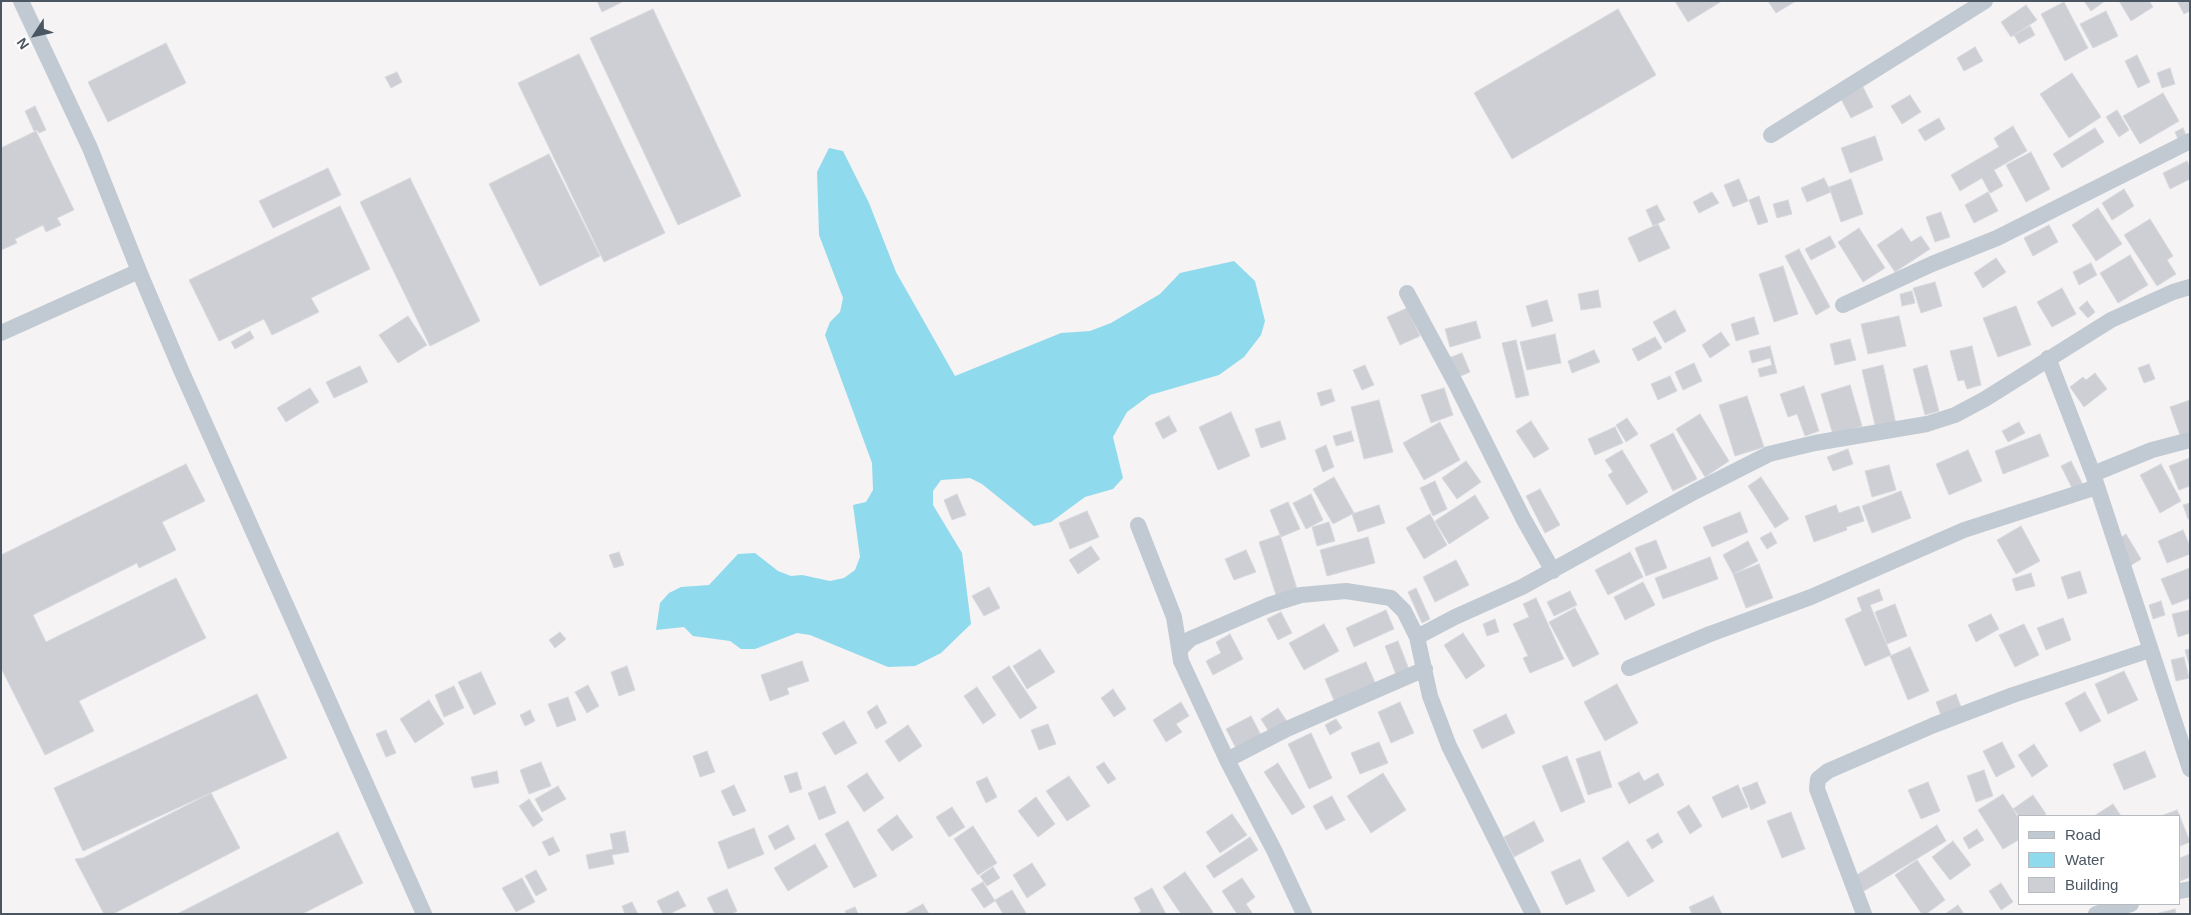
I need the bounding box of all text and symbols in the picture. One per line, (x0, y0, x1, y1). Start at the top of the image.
north arrow (10, 10, 60, 60)
text: N (13, 35, 32, 52)
legend (2018, 815, 2181, 905)
text: Road (2065, 826, 2101, 843)
text: Water (2065, 851, 2104, 868)
text: Building (2065, 876, 2118, 893)

